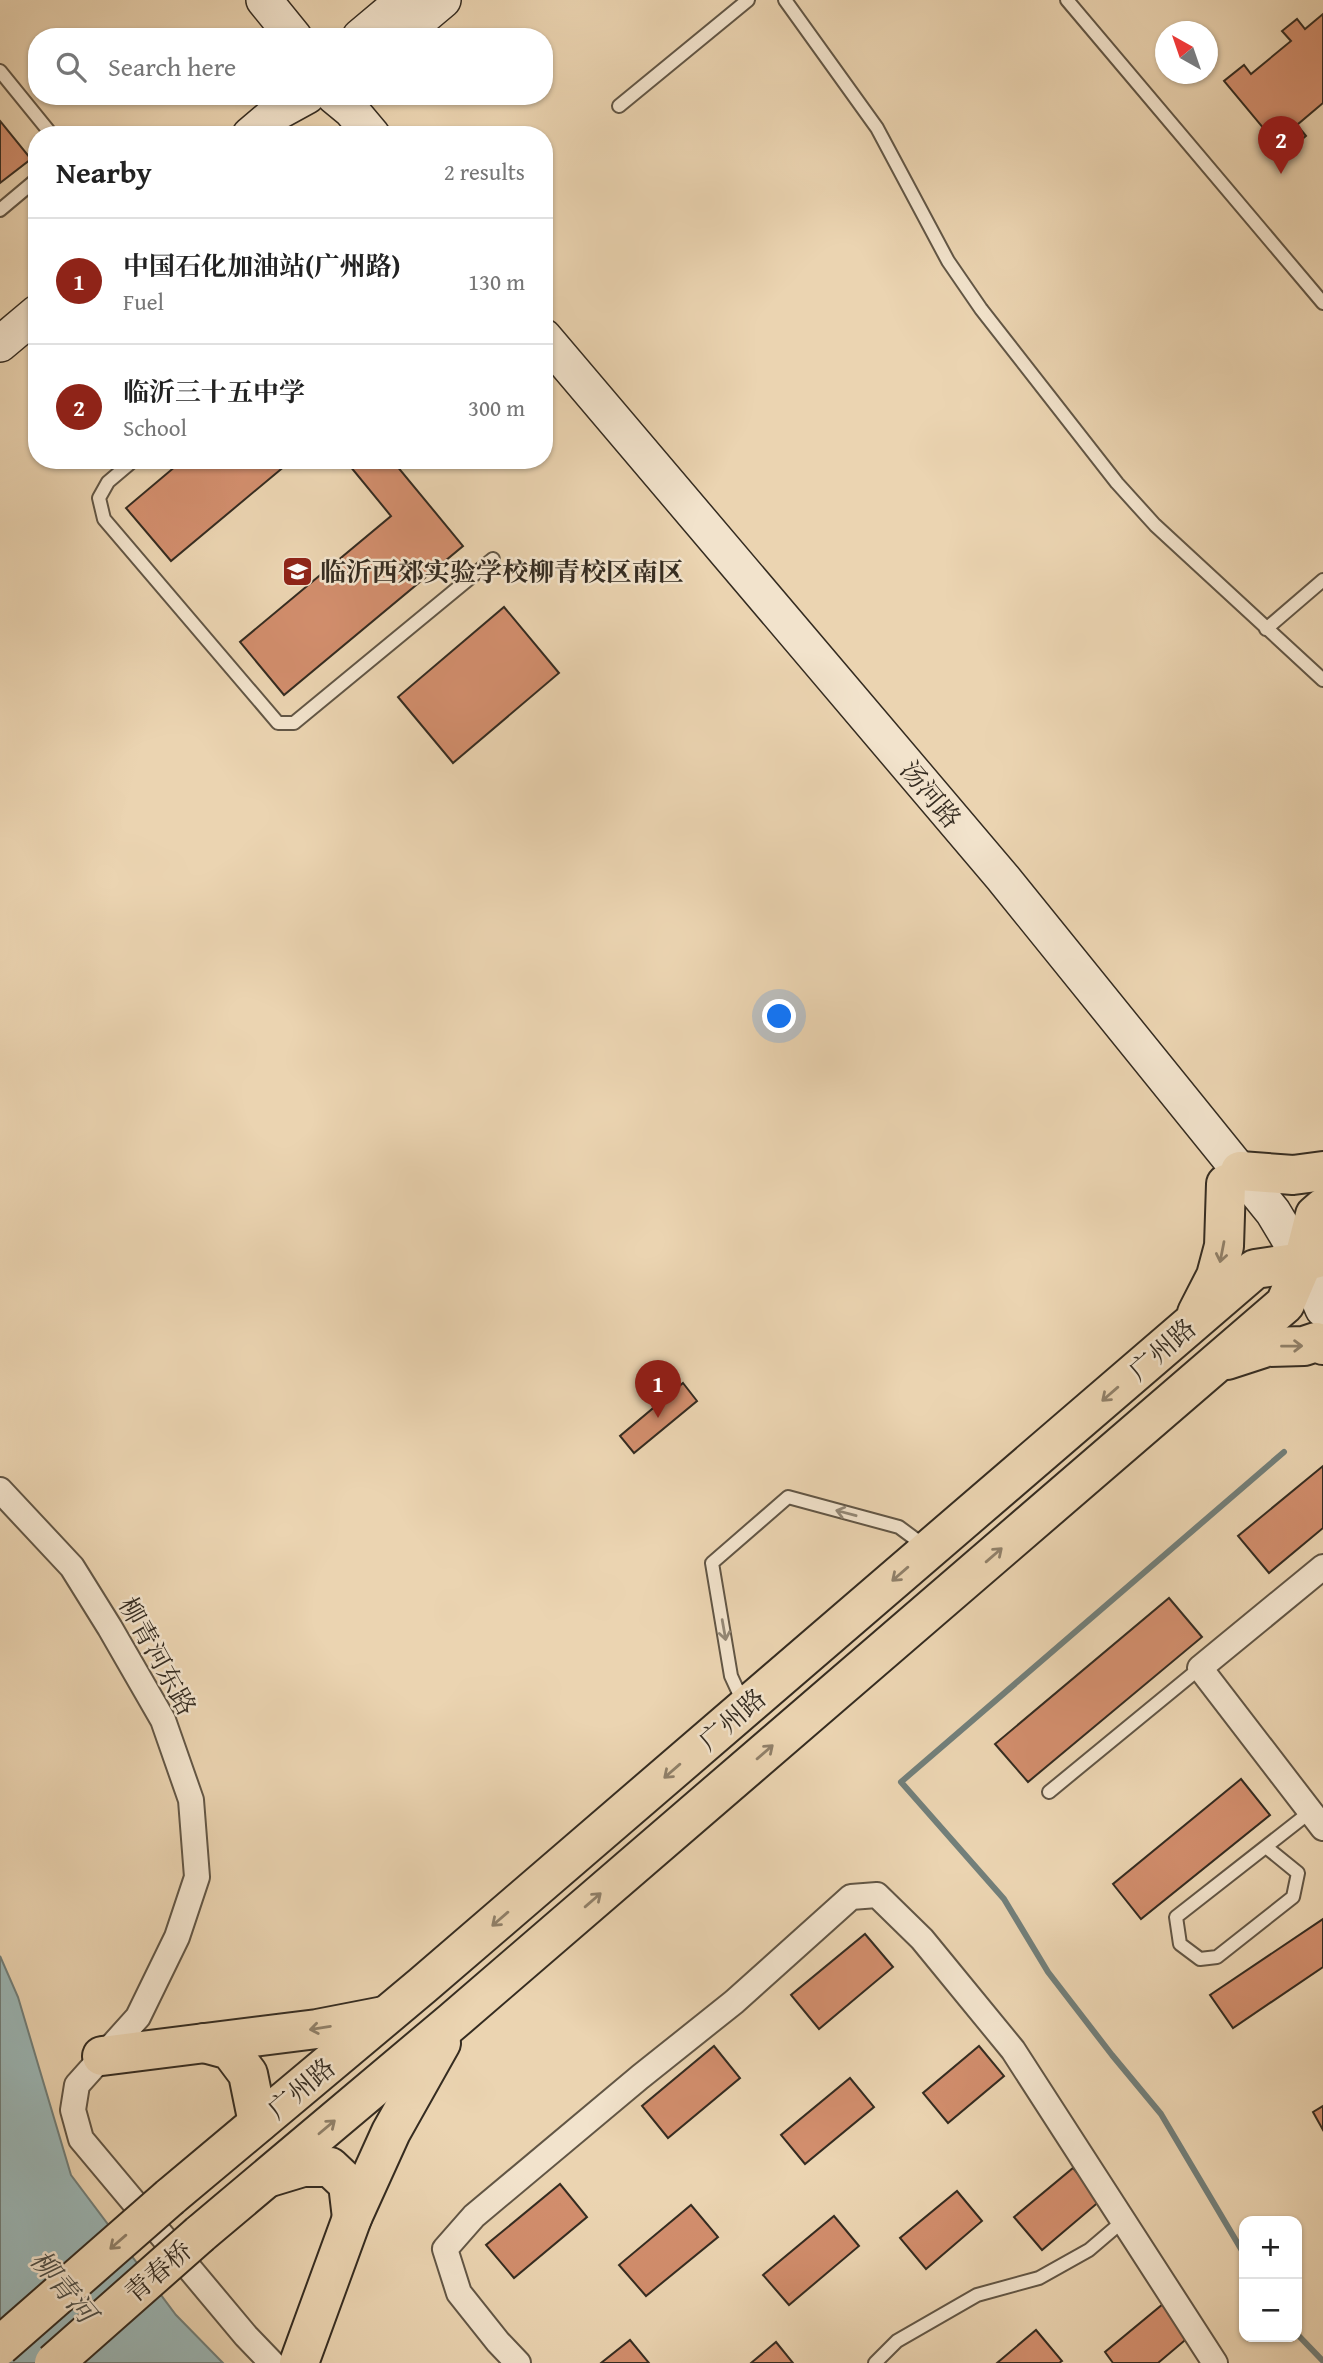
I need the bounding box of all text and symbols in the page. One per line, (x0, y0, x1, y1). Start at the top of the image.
north arrow (1155, 21, 1218, 84)
search box (28, 28, 553, 105)
text: Search here (108, 47, 236, 86)
icon: search (52, 48, 90, 86)
pin: 2 (1258, 116, 1304, 174)
text: Nearby (56, 150, 152, 194)
text: 2 results (444, 155, 525, 188)
text: 中国石化加油站(广州路) (123, 246, 401, 285)
text: 1 (73, 265, 85, 298)
text: 130 m (468, 265, 525, 298)
text: Fuel (123, 285, 164, 318)
text: 临沂三十五中学 (123, 372, 305, 411)
text: 2 (73, 391, 85, 424)
text: 300 m (468, 391, 525, 424)
text: School (123, 411, 187, 444)
place label: 临沂西郊实验学校柳青校区南区 (320, 552, 684, 591)
school or university icon: 临沂西郊实验学校柳青校区南区 (280, 554, 314, 588)
street label: 汤河路 (891, 752, 971, 836)
your location (762, 999, 796, 1033)
one-way arrow (1214, 1240, 1228, 1263)
street label: 广州路 (1120, 1309, 1204, 1389)
one-way arrow (1281, 1340, 1304, 1353)
pin: 1 (635, 1360, 681, 1418)
one-way arrow (1101, 1386, 1119, 1402)
one-way arrow (835, 1506, 857, 1519)
one-way arrow (984, 1547, 1002, 1563)
one-way arrow (892, 1566, 910, 1582)
street label: 柳青河东路 (109, 1590, 207, 1722)
one-way arrow (718, 1618, 731, 1641)
street label: 广州路 (690, 1679, 774, 1759)
one-way arrow (756, 1744, 774, 1760)
one-way arrow (664, 1763, 682, 1779)
one-way arrow (584, 1892, 602, 1908)
one-way arrow (491, 1911, 509, 1927)
one-way arrow (309, 2022, 332, 2035)
street label: 广州路 (259, 2048, 343, 2128)
one-way arrow (318, 2119, 336, 2135)
map controls (1239, 2216, 1302, 2342)
button: + (1239, 2216, 1302, 2279)
street label: 青春桥 (116, 2231, 200, 2311)
one-way arrow (110, 2234, 127, 2251)
water label: 柳青河 (21, 2241, 110, 2335)
button: − (1239, 2279, 1302, 2342)

